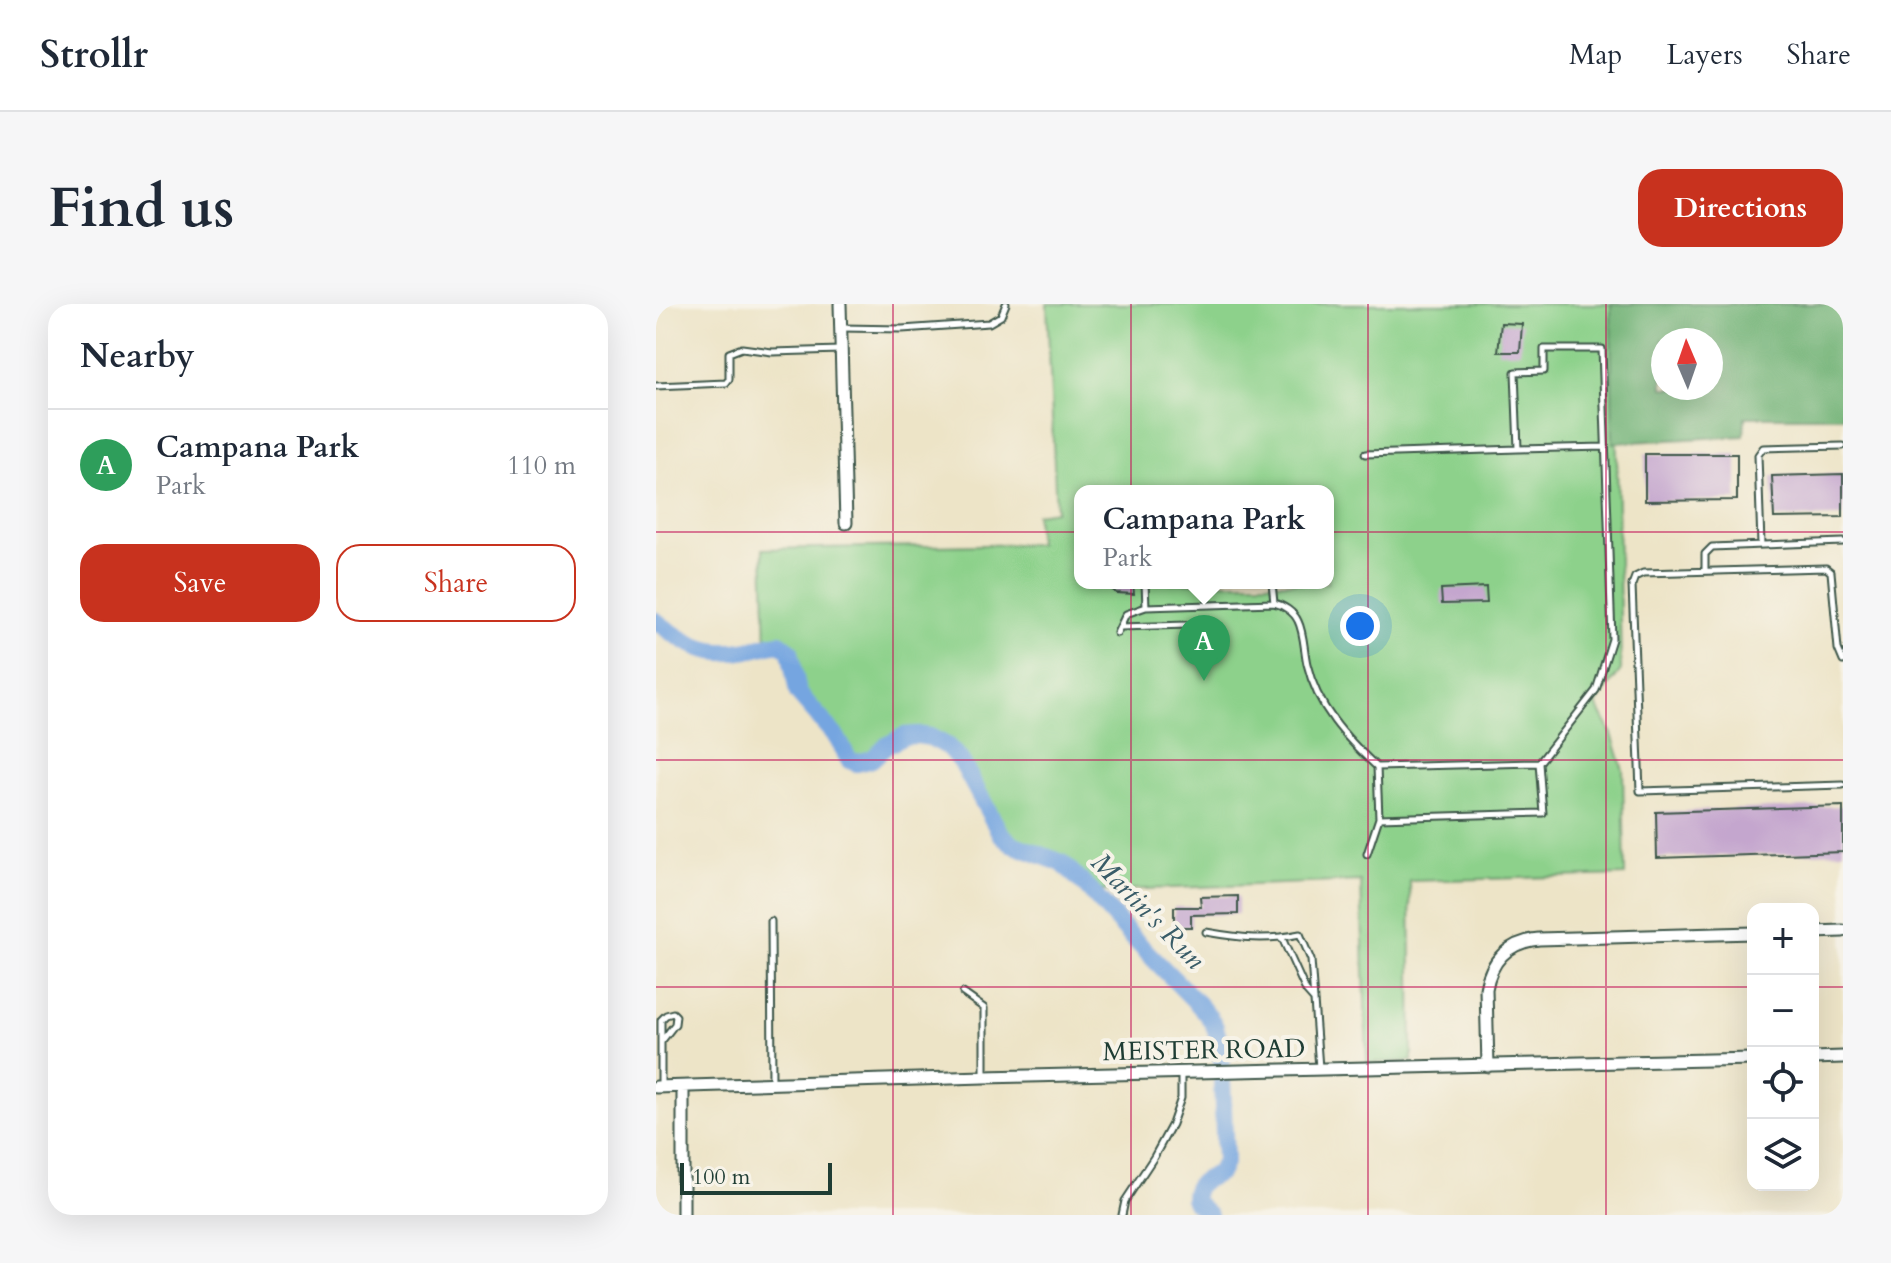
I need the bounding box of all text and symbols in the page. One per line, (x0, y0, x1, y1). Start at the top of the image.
text: Strollr (40, 29, 148, 81)
text: Map (1569, 36, 1622, 74)
text: Layers (1666, 36, 1743, 74)
text: Share (1787, 36, 1851, 74)
button: Directions (1638, 169, 1843, 247)
text: Find us (48, 171, 234, 246)
north arrow (1651, 328, 1723, 400)
text: Nearby (80, 333, 195, 379)
text: Campana Park (156, 427, 359, 468)
text: A (96, 448, 116, 483)
text: 110 m (507, 448, 576, 483)
text: Park (156, 468, 206, 503)
popup (1074, 485, 1334, 589)
text: Campana Park (1102, 499, 1306, 540)
text: Park (1102, 540, 1152, 575)
button: Save (80, 544, 320, 622)
button: Share (336, 544, 576, 622)
your location (1340, 606, 1380, 646)
pin: A (1178, 615, 1230, 681)
water label: Martin's Run (1083, 844, 1214, 978)
map controls (1747, 903, 1819, 1191)
button: + (1747, 903, 1819, 975)
button: − (1747, 975, 1819, 1047)
street label: MEISTER ROAD (1102, 1031, 1306, 1069)
button: locate (1747, 1047, 1819, 1119)
button: layers (1747, 1119, 1819, 1191)
scale bar (680, 1159, 832, 1195)
text: 100 m (692, 1162, 750, 1192)

